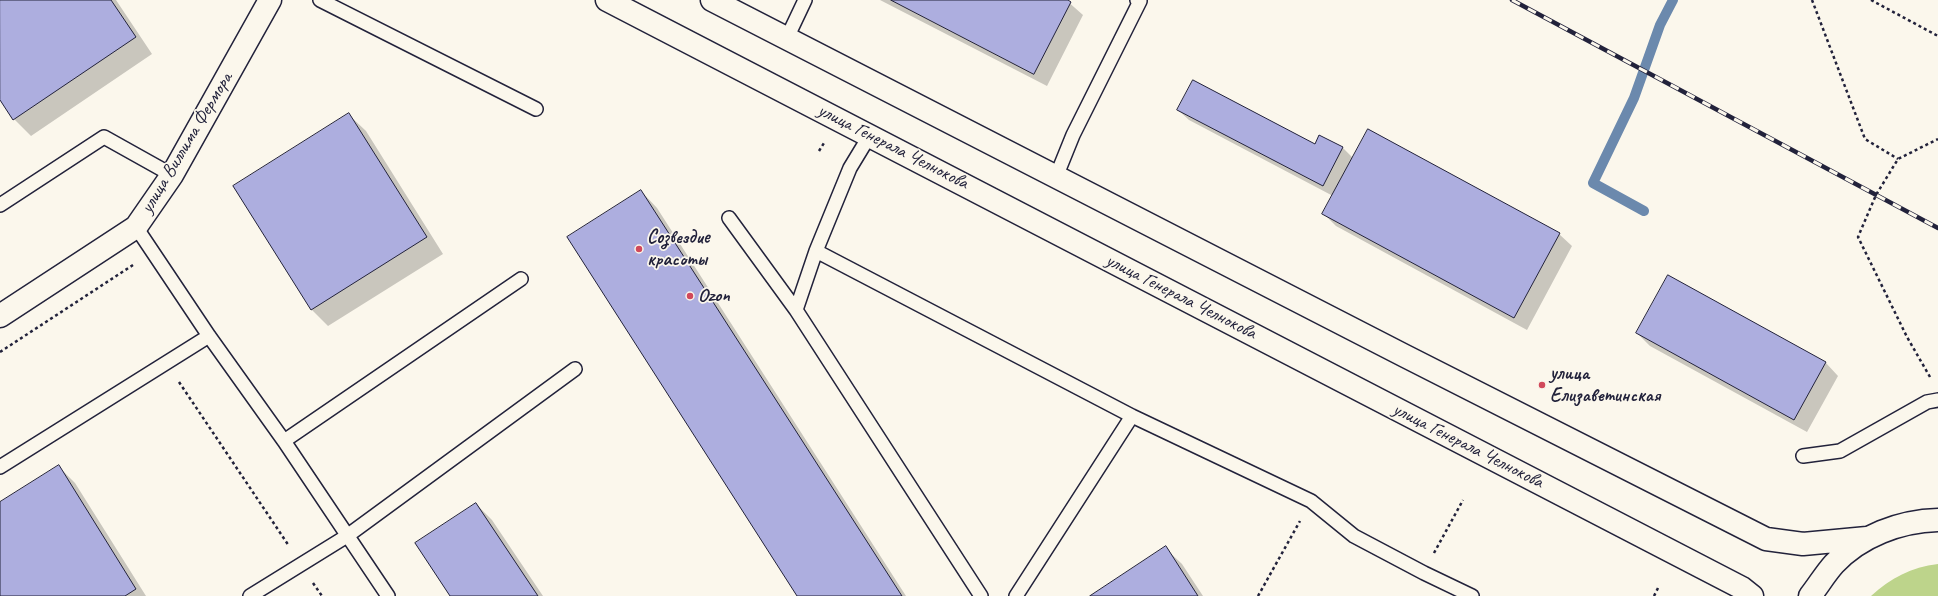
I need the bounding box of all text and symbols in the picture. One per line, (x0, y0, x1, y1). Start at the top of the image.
street label: улица Виллима Фермора (136, 69, 238, 217)
street label: улица Генерала Челнокова (814, 99, 972, 195)
place label: Созвездие красоты (647, 227, 709, 271)
marker: Созвездие красоты (634, 244, 644, 254)
street label: улица Генерала Челнокова (1102, 249, 1260, 345)
place label: Ozon (698, 285, 730, 307)
marker: Ozon (685, 291, 695, 301)
place label: улица Елизаветинская (1550, 363, 1660, 407)
marker: улица Елизаветинская (1537, 380, 1547, 390)
street label: улица Генерала Челнокова (1389, 398, 1547, 494)

